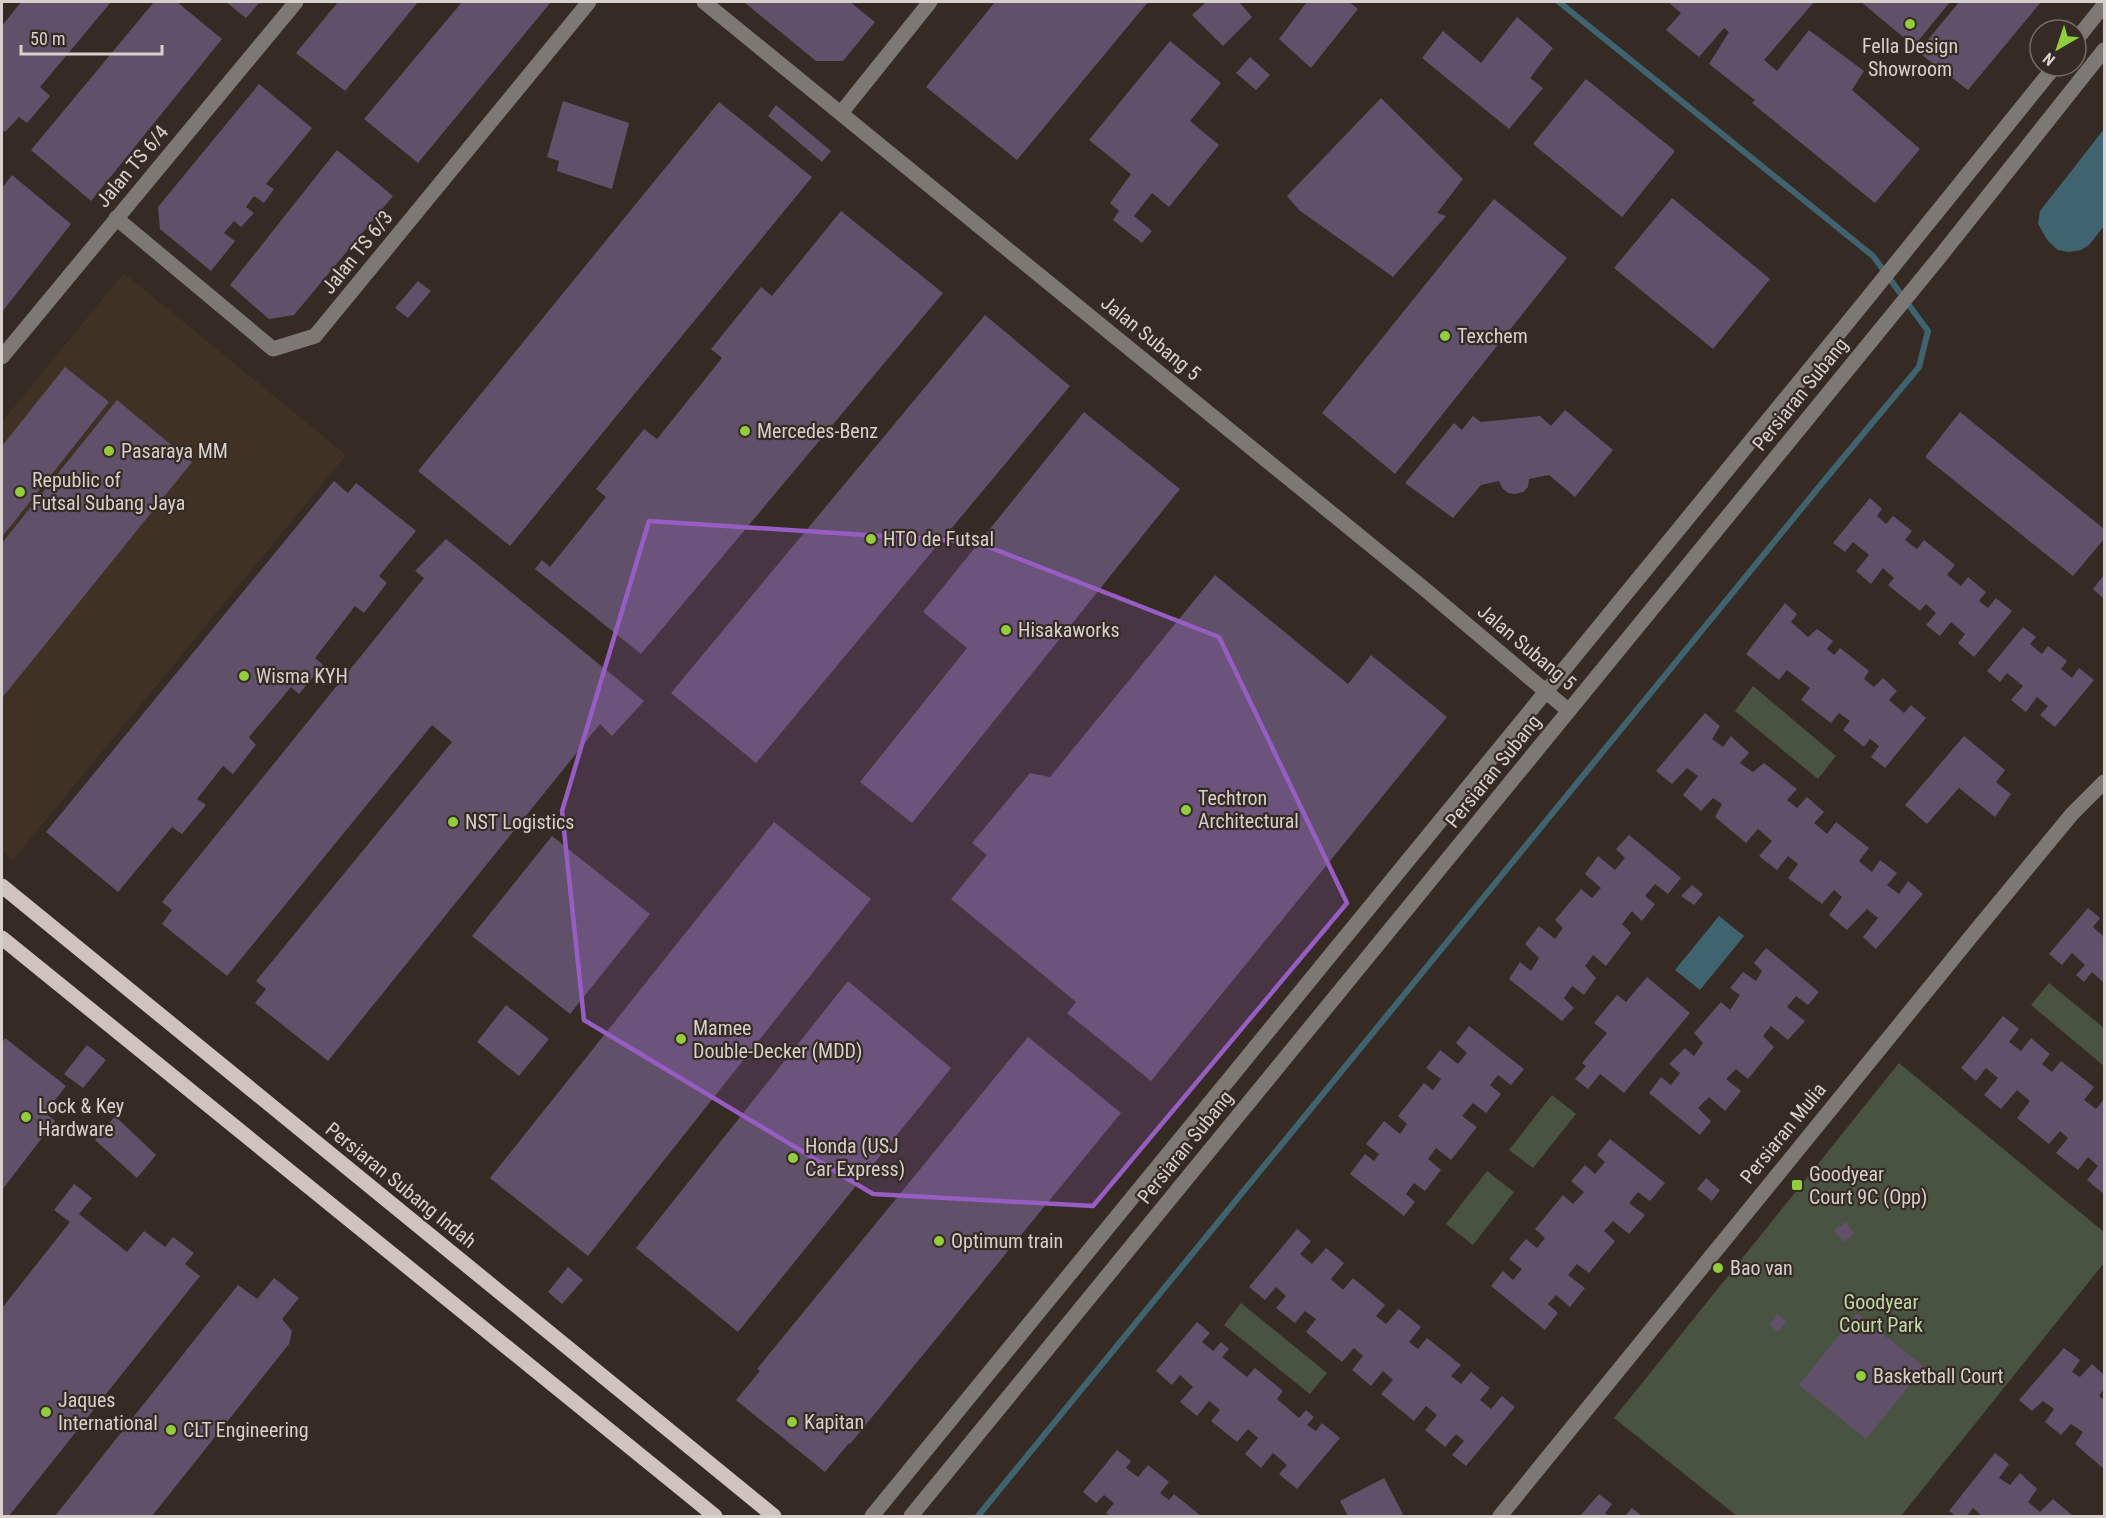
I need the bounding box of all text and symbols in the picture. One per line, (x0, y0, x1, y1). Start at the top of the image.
marker: Fella Design Showroom (1903, 17, 1917, 31)
scale bar (21, 18, 162, 56)
north arrow (2028, 18, 2088, 78)
text: 50 m (30, 28, 65, 49)
place label: Fella Design Showroom (1862, 34, 1958, 81)
text: N (2039, 49, 2059, 70)
street label: Jalan TS 6/4 (91, 120, 173, 212)
street label: Jalan TS 6/3 (316, 206, 398, 298)
street label: Jalan Subang 5 (1096, 291, 1206, 386)
place label: Texchem (1457, 324, 1528, 348)
marker: Texchem (1438, 329, 1452, 343)
street label: Persiaran Subang (1747, 333, 1853, 455)
place label: Mercedes-Benz (757, 419, 878, 443)
marker: Mercedes-Benz (738, 424, 752, 438)
place label: Pasaraya MM (121, 439, 228, 463)
marker: Pasaraya MM (102, 444, 116, 458)
place label: Republic of Futsal Subang Jaya (32, 468, 185, 515)
marker: Republic of Futsal Subang Jaya (13, 485, 27, 499)
place label: HTO de Futsal (883, 527, 994, 551)
marker: HTO de Futsal (864, 532, 878, 546)
street label: Jalan Subang 5 (1473, 599, 1581, 695)
place label: Hisakaworks (1018, 618, 1120, 642)
marker: Hisakaworks (999, 623, 1013, 637)
place label: Wisma KYH (256, 664, 348, 688)
marker: Wisma KYH (237, 669, 251, 683)
street label: Persiaran Subang (1440, 710, 1546, 832)
place label: Techtron Architectural (1198, 786, 1299, 833)
marker: Techtron Architectural (1179, 803, 1193, 817)
place label: NST Logistics (465, 810, 574, 834)
marker: NST Logistics (446, 815, 460, 829)
place label: Mamee Double-Decker (MDD) (693, 1016, 862, 1063)
marker: Mamee Double-Decker (MDD) (674, 1032, 688, 1046)
street label: Persiaran Mulia (1735, 1078, 1831, 1188)
street label: Persiaran Subang (1132, 1086, 1238, 1208)
place label: Lock & Key Hardware (38, 1094, 124, 1141)
marker: Lock & Key Hardware (19, 1110, 33, 1124)
street label: Persiaran Subang Indah (321, 1117, 481, 1253)
place label: Honda (USJ Car Express) (805, 1134, 905, 1181)
marker: Honda (USJ Car Express) (786, 1151, 800, 1165)
place label: Goodyear Court 9C (Opp) (1809, 1162, 1927, 1209)
marker: Goodyear Court 9C (Opp) (1790, 1178, 1804, 1192)
place label: Optimum train (951, 1229, 1063, 1253)
marker: Optimum train (932, 1234, 946, 1248)
place label: Bao van (1730, 1256, 1793, 1280)
marker: Bao van (1711, 1261, 1725, 1275)
park label: Goodyear Court Park (1839, 1290, 1923, 1337)
place label: Basketball Court (1873, 1364, 2004, 1388)
marker: Basketball Court (1854, 1369, 1868, 1383)
place label: Jaques International (58, 1388, 158, 1435)
marker: Jaques International (39, 1405, 53, 1419)
place label: Kapitan (804, 1410, 864, 1434)
marker: Kapitan (785, 1415, 799, 1429)
place label: CLT Engineering (183, 1418, 309, 1442)
marker: CLT Engineering (164, 1423, 178, 1437)

